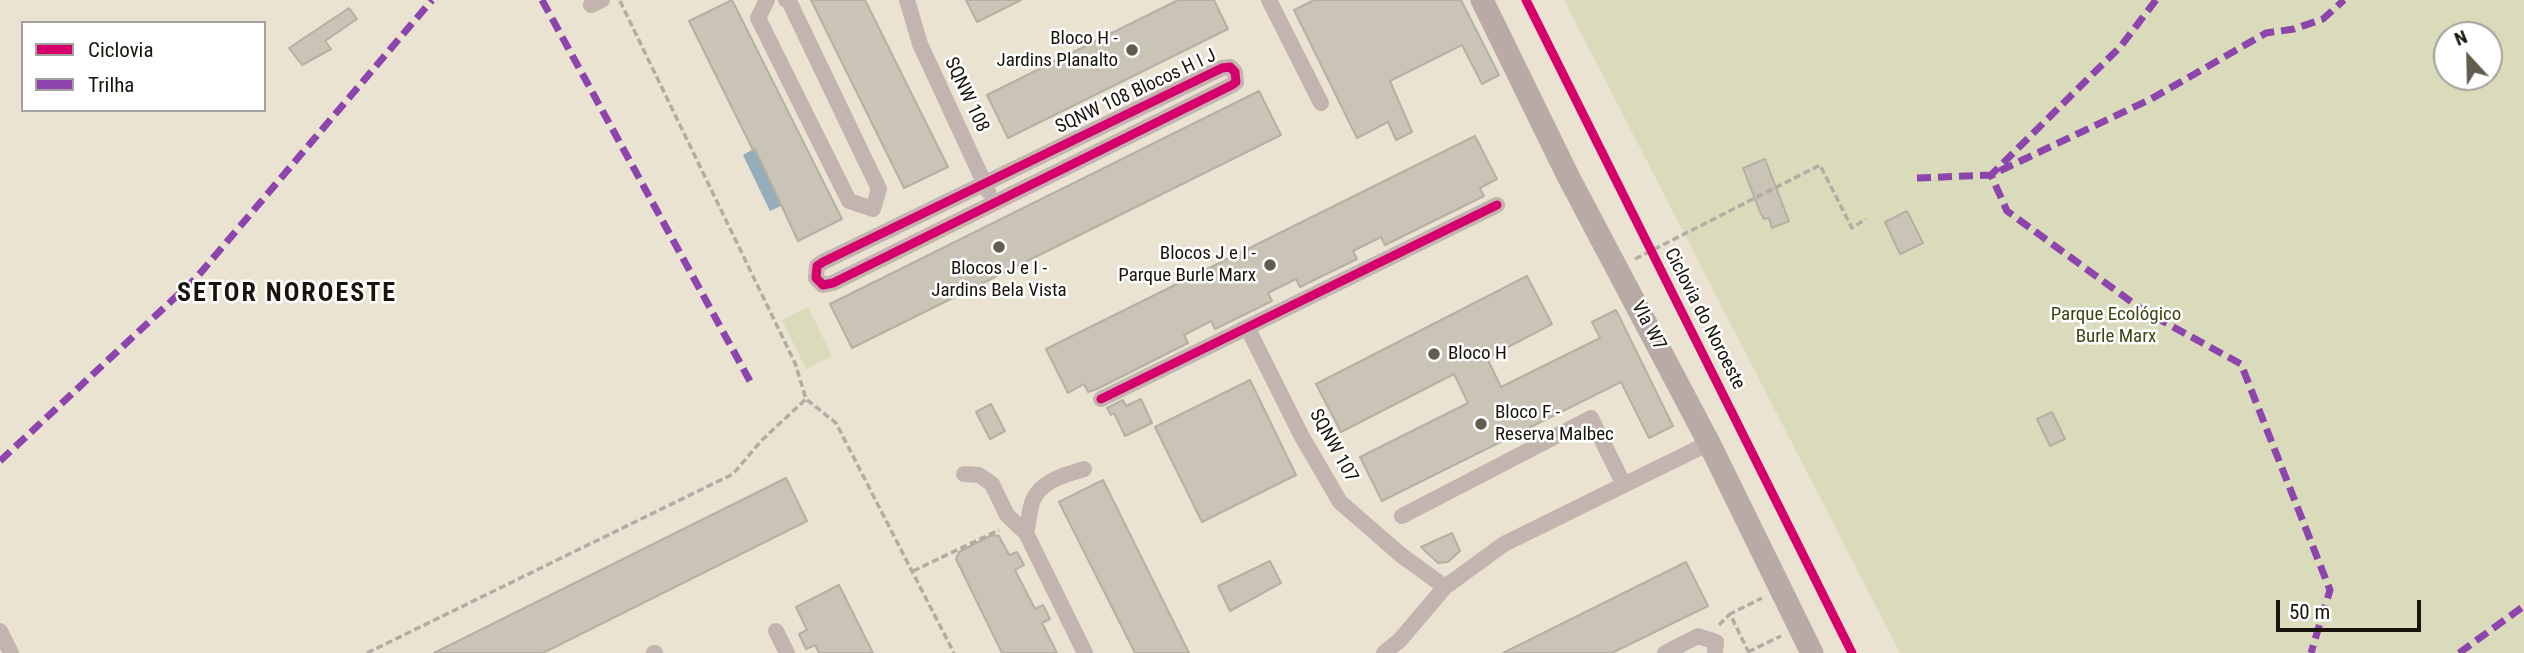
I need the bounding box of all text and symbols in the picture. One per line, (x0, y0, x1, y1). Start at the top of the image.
legend (21, 21, 266, 112)
north arrow (2433, 21, 2503, 91)
text: N (2451, 25, 2470, 51)
place label: Bloco H - Jardins Planalto (996, 28, 1118, 72)
text: Ciclovia (88, 38, 154, 62)
marker: Bloco H - Jardins Planalto (1124, 42, 1140, 58)
street label: SQNW 108 Blocos H I J (1052, 45, 1220, 139)
street label: SQNW 108 (939, 54, 993, 136)
text: Trilha (88, 73, 134, 97)
marker: Blocos J e I - Jardins Bela Vista (991, 239, 1007, 255)
place label: Blocos J e I - Parque Burle Marx (1118, 243, 1256, 287)
street label: Ciclovia do Noroeste (1659, 245, 1749, 393)
marker: Blocos J e I - Parque Burle Marx (1262, 257, 1278, 273)
place label: Blocos J e I - Jardins Bela Vista (931, 258, 1067, 302)
district label: SETOR NOROESTE (179, 278, 395, 310)
street label: Vla W7 (1626, 298, 1670, 354)
park label: Parque Ecológico Burle Marx (2051, 304, 2181, 348)
place label: Bloco H (1448, 343, 1507, 365)
marker: Bloco H (1426, 346, 1442, 362)
place label: Bloco F - Reserva Malbec (1495, 402, 1614, 446)
street label: SQNW 107 (1304, 405, 1362, 487)
marker: Bloco F - Reserva Malbec (1473, 416, 1489, 432)
scale bar (2279, 586, 2424, 630)
text: 50 m (2289, 600, 2330, 624)

